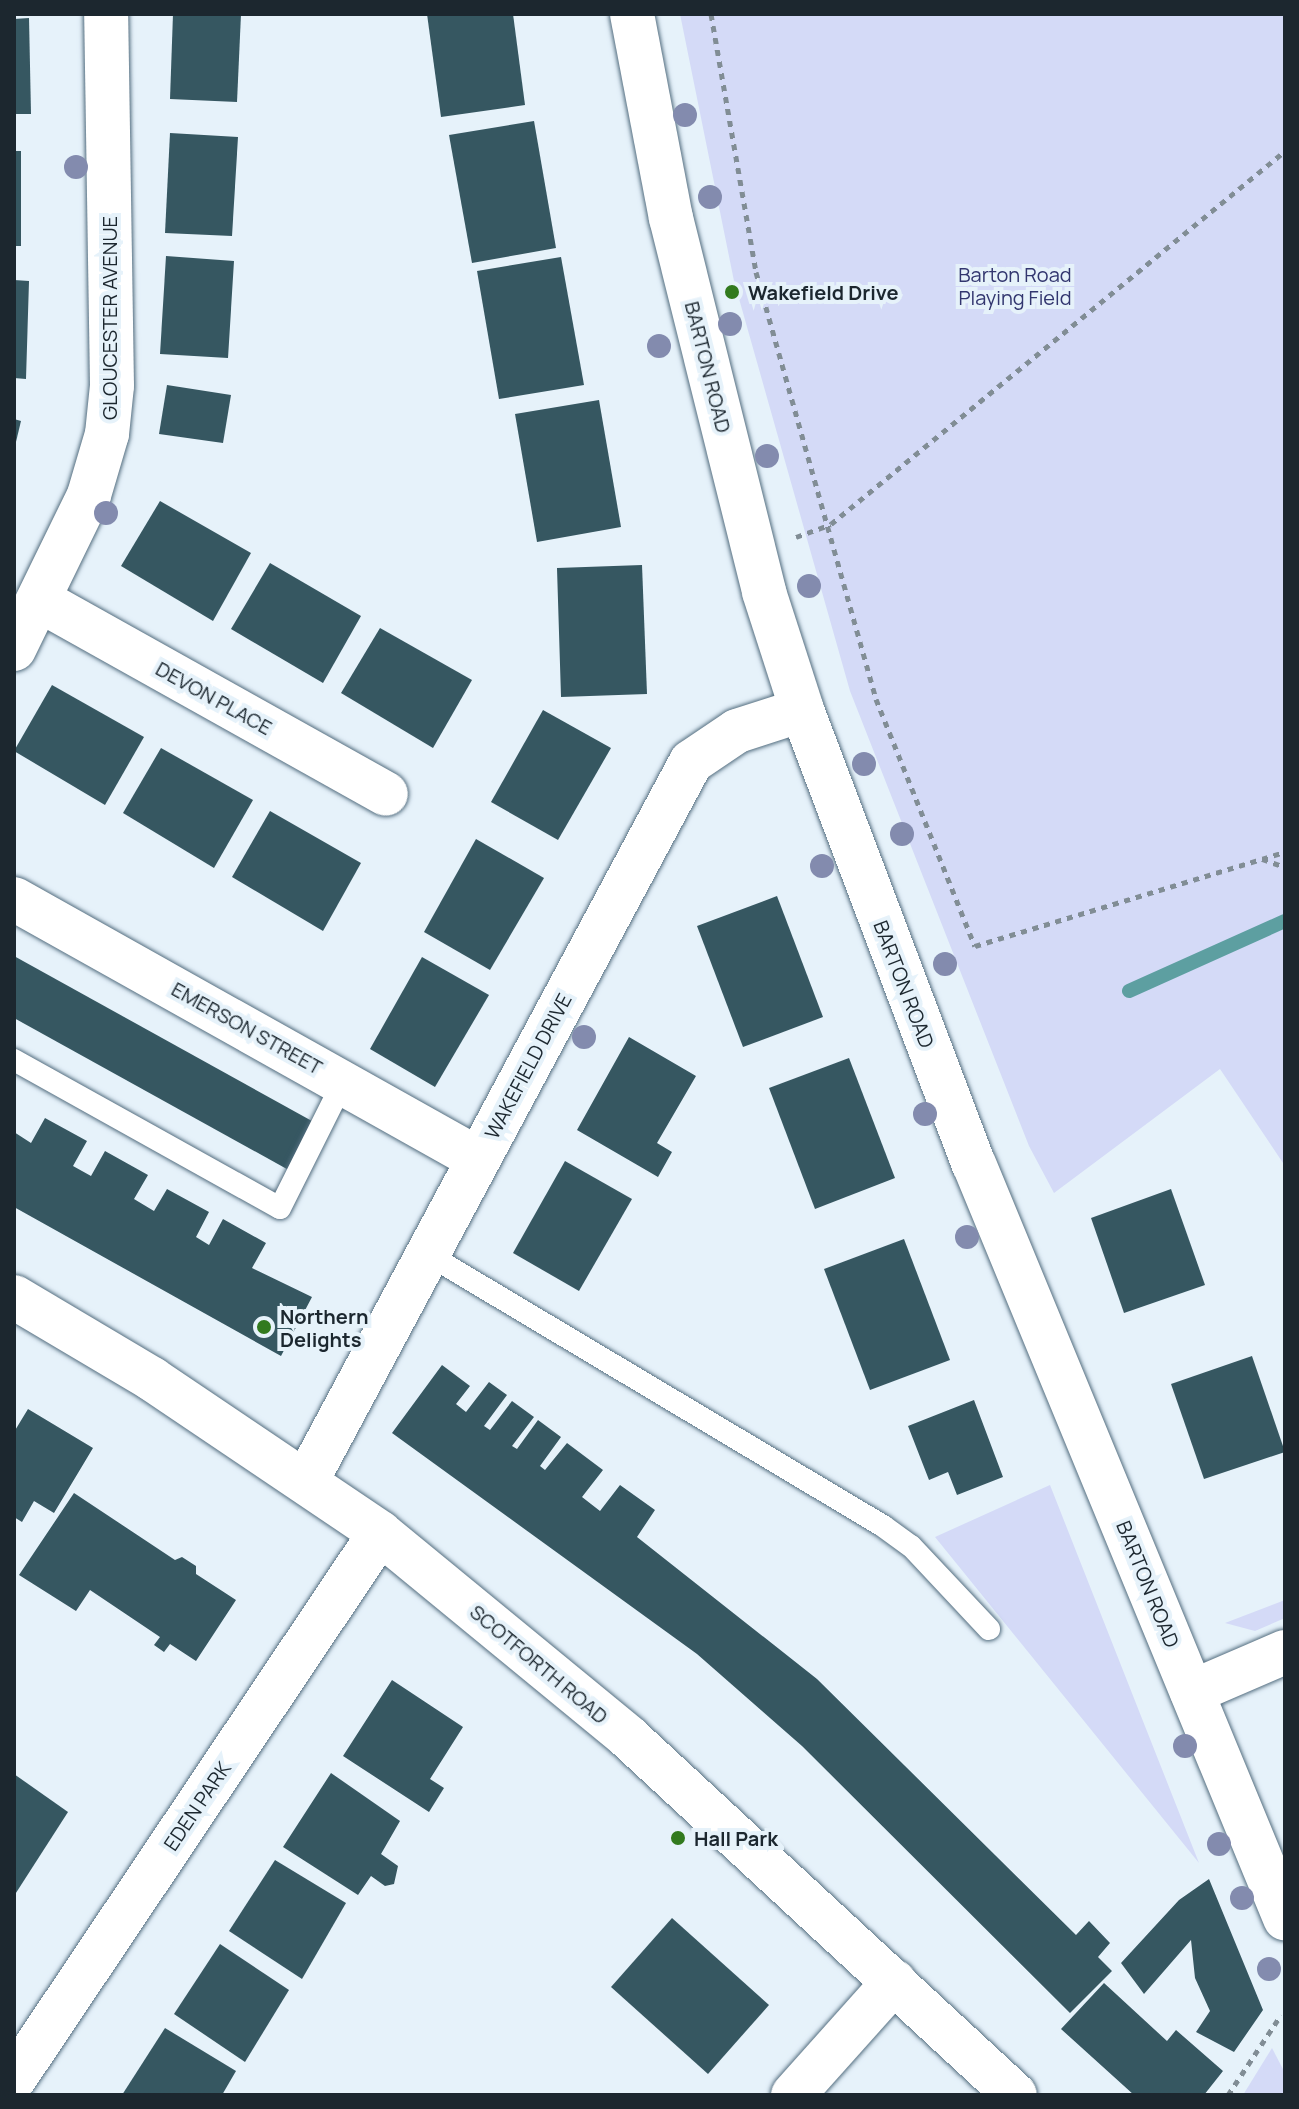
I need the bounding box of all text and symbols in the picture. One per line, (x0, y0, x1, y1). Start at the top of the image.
street label: GLOUCESTER AVENUE (97, 216, 121, 420)
park label: Barton Road Playing Field (958, 262, 1072, 309)
place label: Wakefield Drive (748, 280, 898, 304)
marker: Wakefield Drive (723, 283, 741, 301)
street label: BARTON ROAD (680, 299, 736, 435)
street label: DEVON PLACE (152, 656, 276, 740)
street label: BARTON ROAD (869, 917, 939, 1051)
street label: EMERSON STREET (168, 977, 326, 1079)
street label: WAKEFIELD DRIVE (480, 989, 576, 1143)
place label: Northern Delights (280, 1304, 368, 1351)
marker: Northern Delights (255, 1318, 273, 1336)
street label: BARTON ROAD (1112, 1517, 1184, 1651)
street label: SCOTFORTH ROAD (465, 1599, 613, 1729)
street label: EDEN PARK (158, 1757, 236, 1855)
place label: Hall Park (694, 1826, 778, 1850)
marker: Hall Park (669, 1829, 687, 1847)

